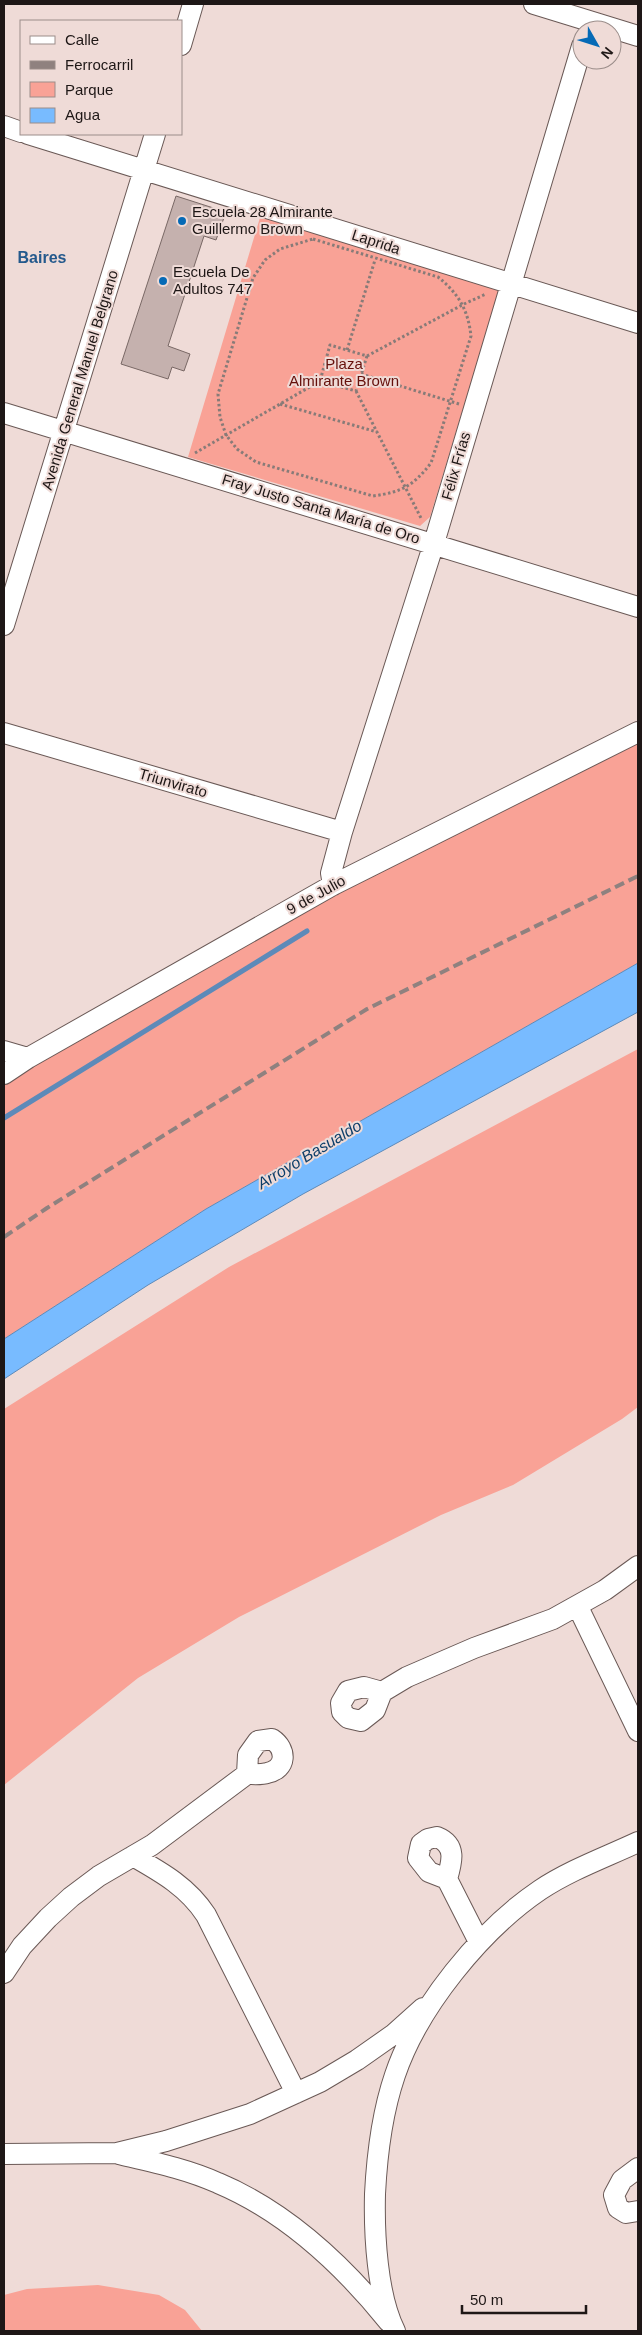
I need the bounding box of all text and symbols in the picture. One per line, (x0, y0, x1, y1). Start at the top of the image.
legend (20, 20, 182, 135)
north arrow (572, 20, 622, 70)
text: Calle (65, 31, 99, 48)
text: N (598, 44, 617, 62)
text: Ferrocarril (65, 56, 133, 73)
text: Parque (65, 81, 113, 98)
text: Agua (65, 106, 101, 123)
place label: Escuela 28 Almirante Guillermo Brown (192, 203, 333, 237)
marker: Escuela 28 Almirante Guillermo Brown (176, 215, 188, 227)
street label: Laprida (350, 226, 403, 258)
district label: Baires (18, 249, 67, 266)
place label: Escuela De Adultos 747 (173, 263, 252, 297)
street label: Avenida General Manuel Belgrano (38, 268, 121, 492)
marker: Escuela De Adultos 747 (157, 275, 169, 287)
park label: Plaza Almirante Brown (289, 355, 399, 389)
street label: Félix Frías (438, 430, 473, 502)
street label: Fray Justo Santa María de Oro (220, 470, 422, 547)
street label: Triunvirato (137, 765, 209, 800)
street label: 9 de Julio (284, 872, 348, 918)
water label: Arroyo Basualdo (253, 1117, 364, 1193)
scale bar (462, 2282, 586, 2314)
text: 50 m (470, 2291, 503, 2308)

